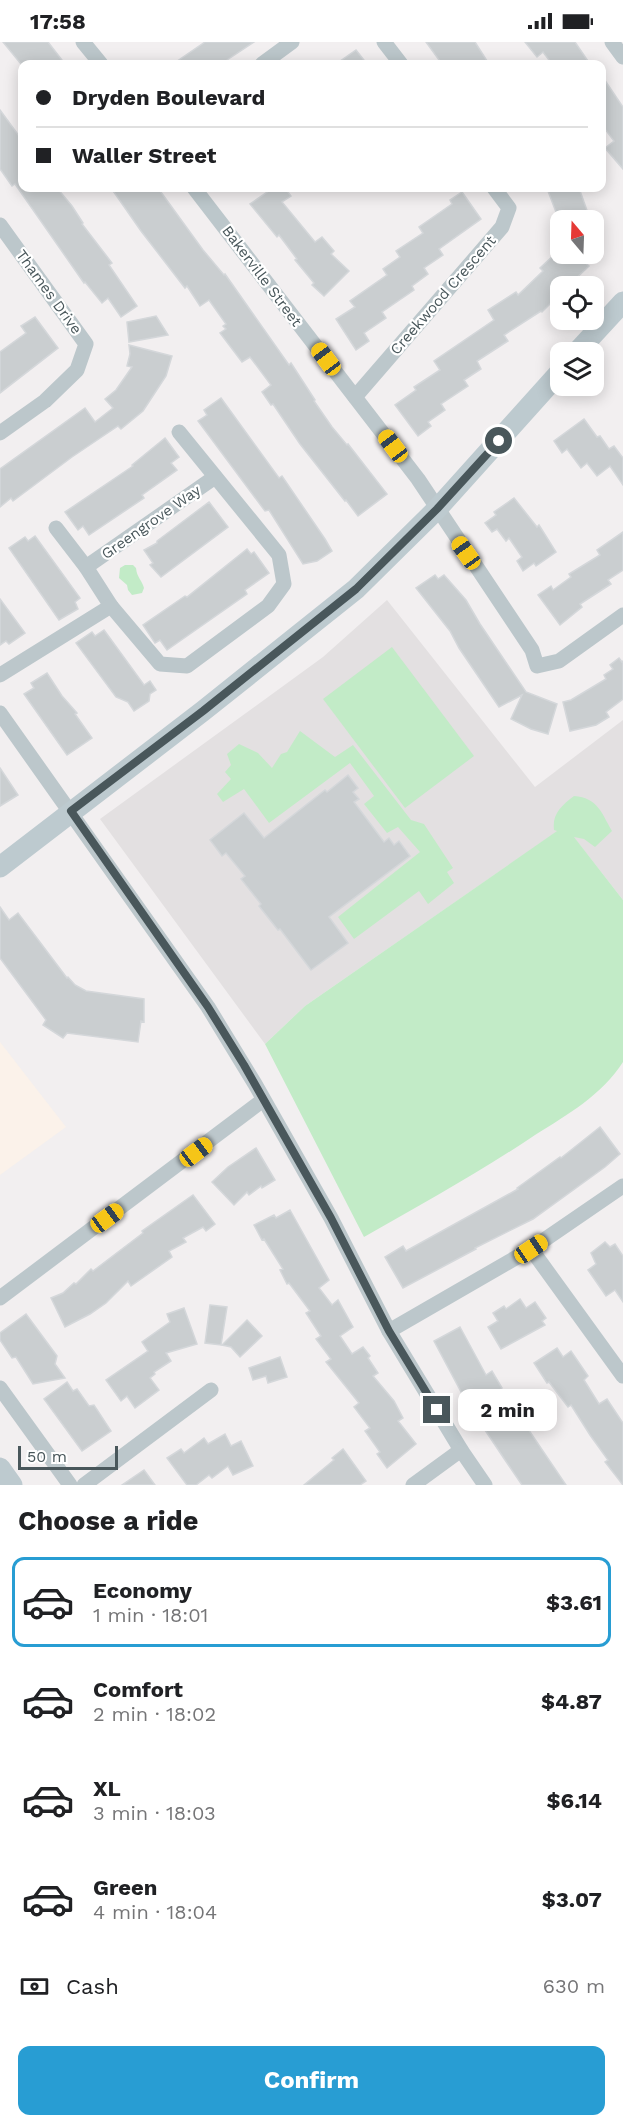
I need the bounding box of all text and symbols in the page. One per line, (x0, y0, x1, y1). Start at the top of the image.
text: 17:58 (30, 9, 86, 34)
text: Dryden Boulevard (72, 85, 265, 110)
text: Waller Street (72, 143, 216, 168)
north arrow (550, 210, 604, 264)
map controls (550, 210, 604, 396)
street label: Bakerville Street (218, 222, 306, 330)
street label: Creekwood Crescent (386, 231, 500, 358)
street label: Thames Drive (12, 246, 86, 338)
button: locate (550, 276, 604, 330)
car (308, 339, 344, 379)
button: layers (550, 342, 604, 396)
car (375, 426, 411, 466)
route start (485, 427, 512, 454)
street label: Greengrove Way (98, 481, 204, 563)
car (448, 533, 484, 573)
car (176, 1134, 216, 1170)
car (87, 1200, 127, 1236)
car (511, 1231, 551, 1267)
callout: 2 min (458, 1389, 557, 1431)
route end (423, 1396, 450, 1423)
text: 2 min (480, 1398, 535, 1422)
scale bar (18, 1443, 118, 1470)
text: 50 m (27, 1447, 67, 1466)
text: Choose a ride (18, 1505, 198, 1537)
icon: car (21, 1575, 75, 1629)
text: Economy (93, 1578, 192, 1603)
text: $3.61 (546, 1590, 602, 1615)
text: 1 min · 18:01 (93, 1603, 208, 1627)
icon: car (21, 1674, 75, 1728)
text: Comfort (93, 1677, 183, 1702)
text: $4.87 (541, 1689, 602, 1714)
text: 2 min · 18:02 (93, 1702, 216, 1726)
icon: car (21, 1773, 75, 1827)
text: XL (93, 1776, 121, 1801)
text: $6.14 (546, 1788, 602, 1813)
text: 3 min · 18:03 (93, 1801, 216, 1825)
icon: car (21, 1872, 75, 1926)
text: Green (93, 1875, 157, 1900)
text: $3.07 (542, 1887, 602, 1912)
text: 4 min · 18:04 (93, 1900, 217, 1924)
icon: cash (18, 1970, 51, 2003)
text: Cash (66, 1974, 119, 1999)
text: 630 m (543, 1974, 605, 1998)
button: Confirm (18, 2046, 605, 2115)

